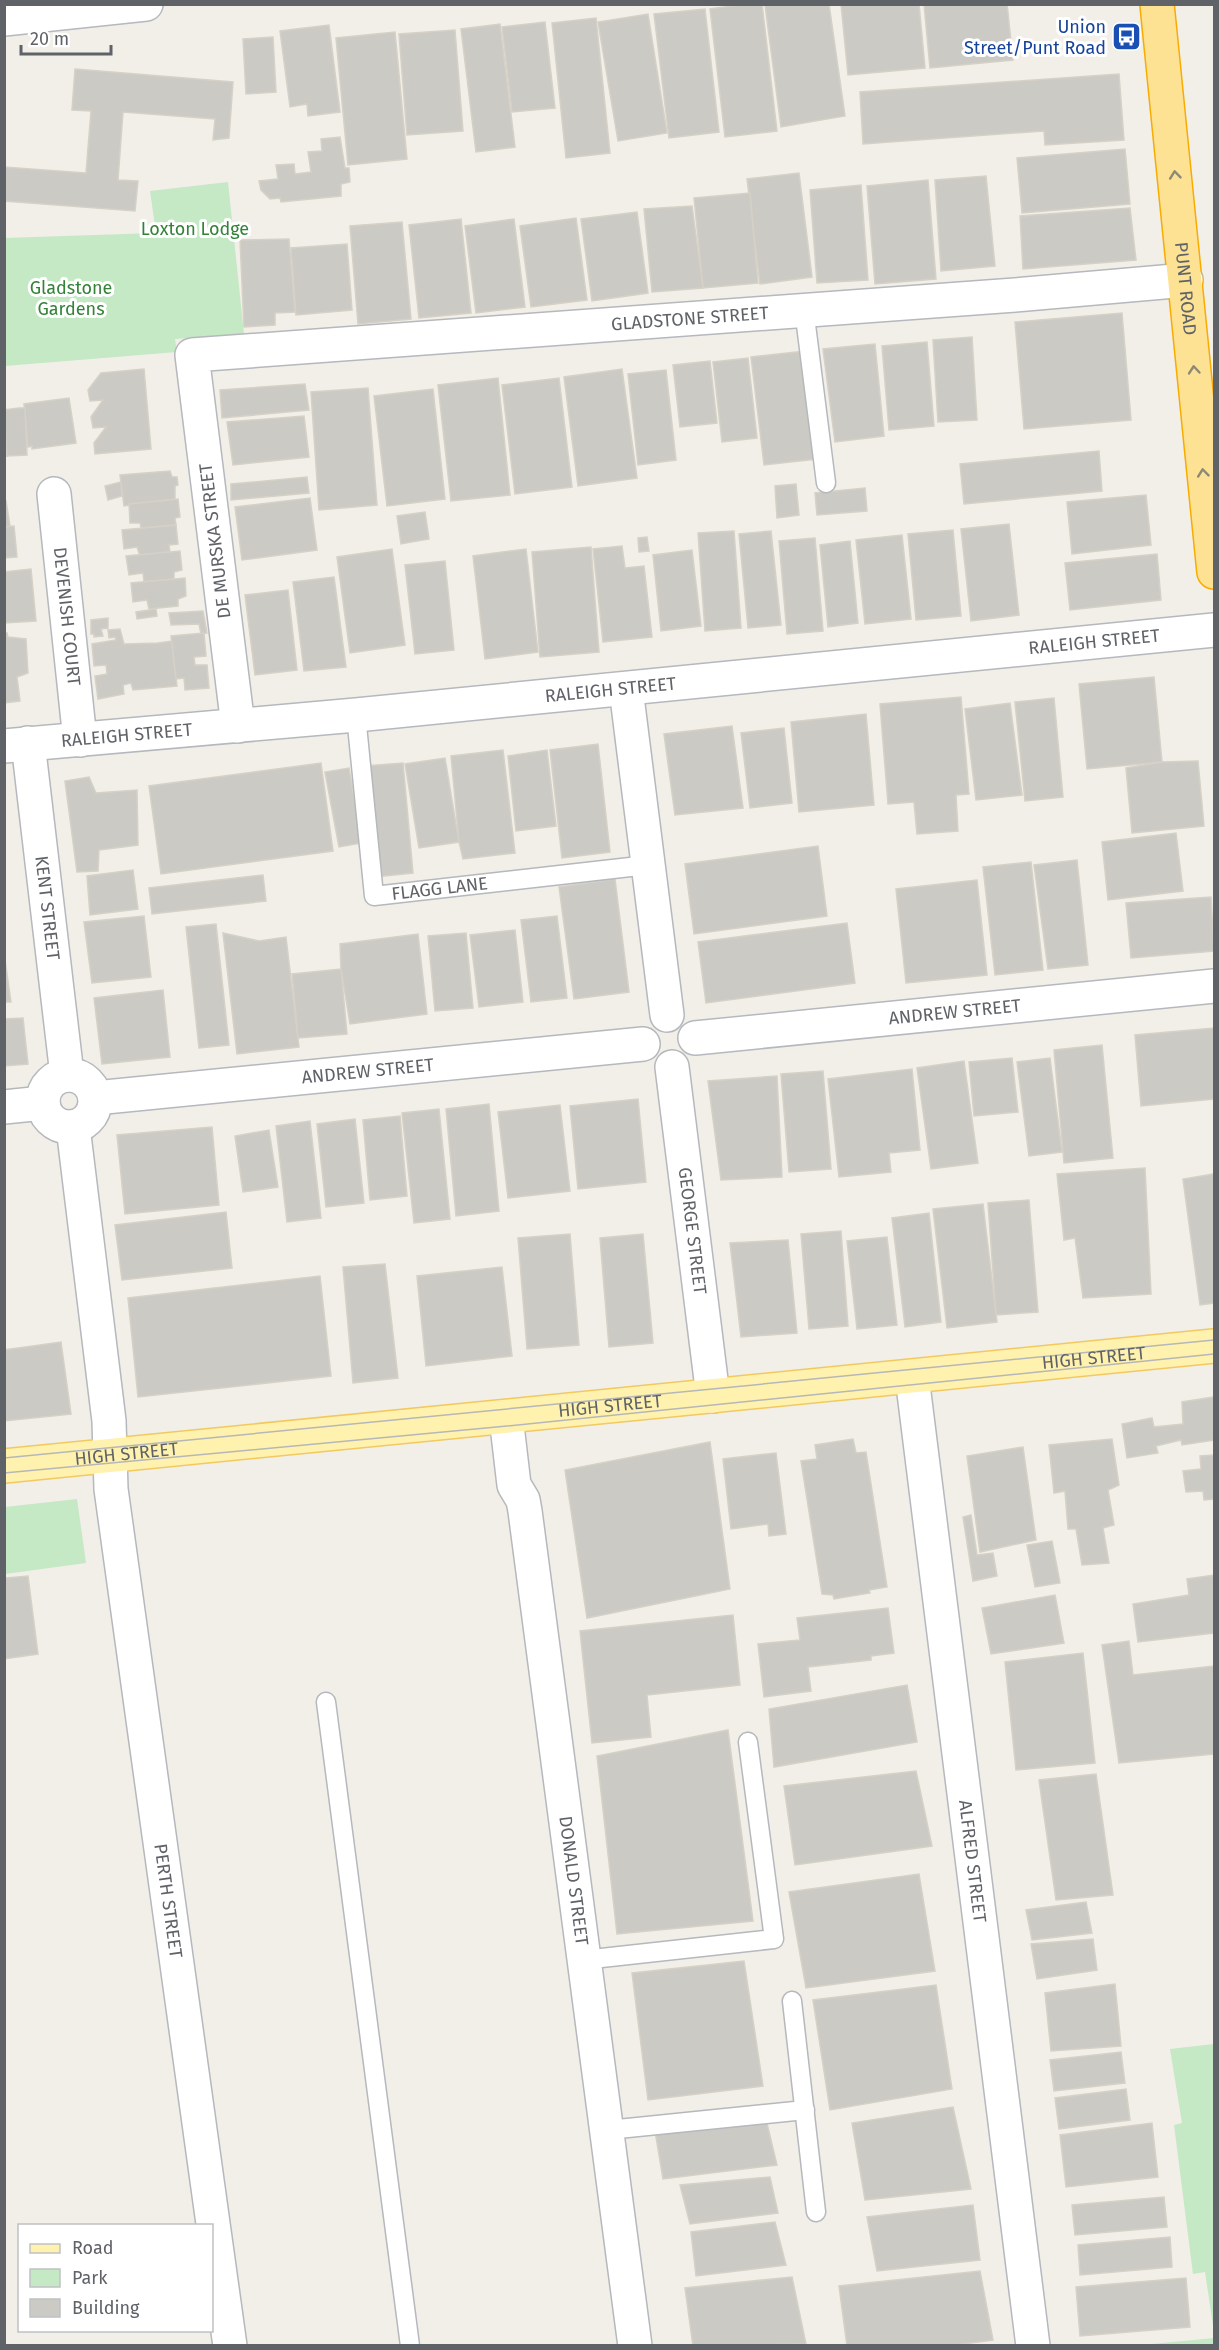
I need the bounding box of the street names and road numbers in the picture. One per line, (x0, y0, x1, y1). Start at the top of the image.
street label: PUNT ROAD (1170, 241, 1201, 336)
street label: GLADSTONE STREET (610, 302, 770, 335)
street label: DE MURSKA STREET (194, 461, 235, 620)
street label: DEVENISH COURT (49, 546, 85, 687)
street label: RALEIGH STREET (1027, 624, 1161, 659)
street label: RALEIGH STREET (544, 672, 678, 707)
street label: RALEIGH STREET (60, 718, 194, 752)
street label: KENT STREET (30, 855, 64, 962)
street label: FLAGG LANE (390, 872, 489, 905)
street label: ANDREW STREET (888, 994, 1022, 1030)
street label: ANDREW STREET (301, 1054, 435, 1089)
street label: GEORGE STREET (674, 1166, 711, 1296)
street label: HIGH STREET (1041, 1342, 1147, 1374)
street label: HIGH STREET (557, 1390, 664, 1422)
street label: HIGH STREET (73, 1438, 180, 1470)
street label: ALFRED STREET (954, 1799, 991, 1924)
street label: DONALD STREET (554, 1815, 593, 1947)
street label: PERTH STREET (149, 1842, 187, 1960)

